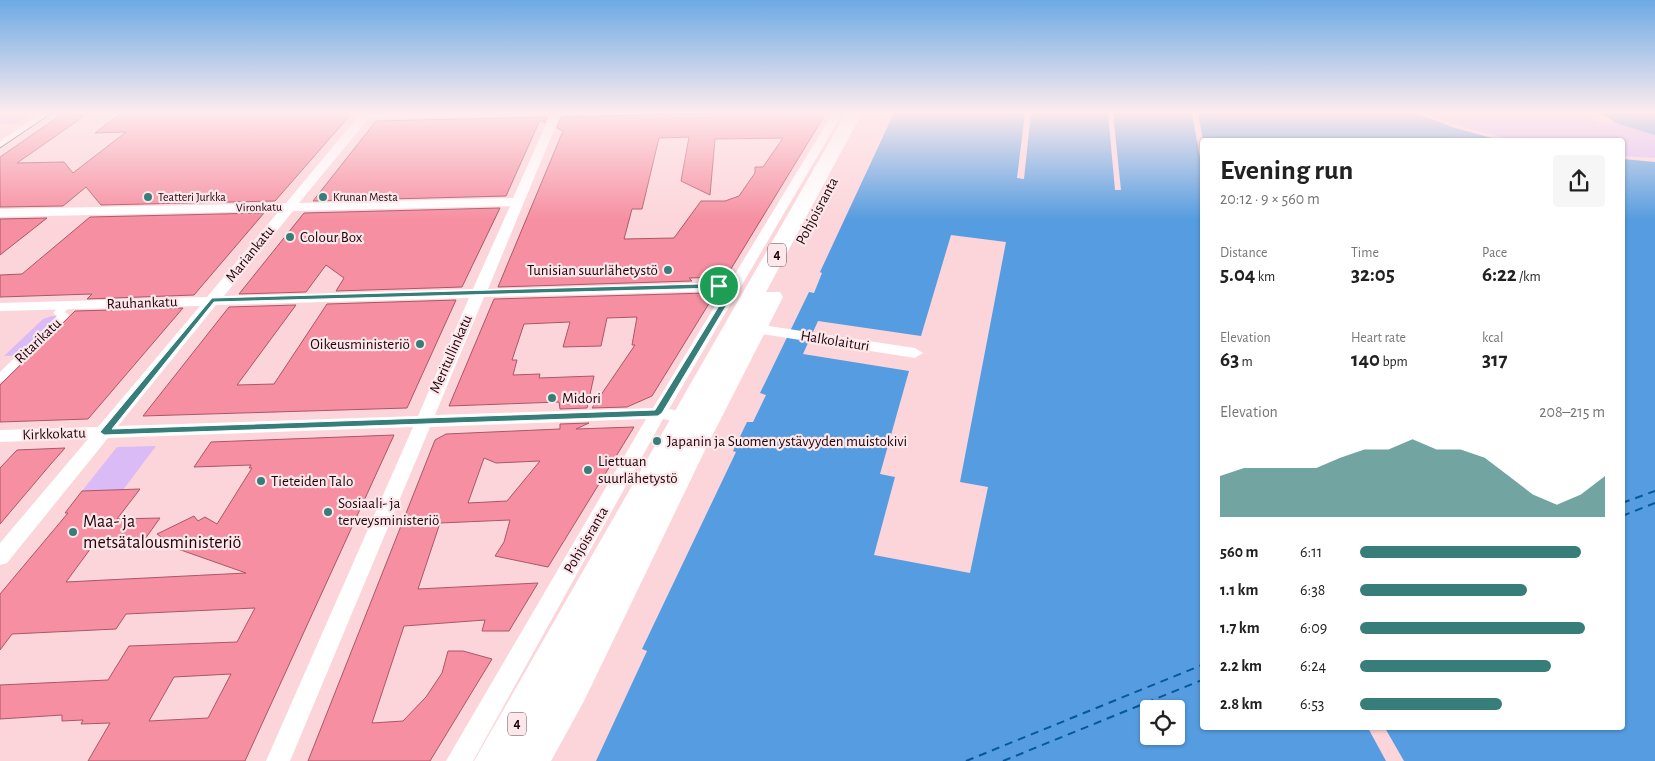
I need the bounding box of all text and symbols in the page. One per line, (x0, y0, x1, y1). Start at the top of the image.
button: share (1553, 155, 1605, 207)
text: Evening run (1220, 157, 1353, 185)
street label: Pohjoisranta (793, 175, 841, 247)
marker: Teatteri Jurkka (142, 191, 154, 203)
place label: Teatteri Jurkka (158, 191, 226, 203)
marker: Krunan Mesta (317, 191, 329, 203)
place label: Krunan Mesta (333, 191, 398, 203)
text: 20:12 · 9 × 560 m (1220, 191, 1320, 207)
street label: Vironkatu (236, 201, 282, 213)
street label: Mariankatu (223, 223, 277, 285)
place label: Colour Box (300, 230, 363, 245)
marker: Colour Box (284, 231, 296, 243)
road number: 4 (768, 244, 786, 266)
text: Distance (1220, 246, 1267, 260)
text: Time (1351, 246, 1379, 260)
text: Pace (1482, 246, 1507, 260)
place label: Tunisian suurlähetystö (527, 263, 658, 278)
marker: Tunisian suurlähetystö (662, 264, 674, 276)
text: 5.04 (1220, 264, 1255, 285)
text: 32:05 (1351, 264, 1395, 285)
text: 6:22 (1482, 264, 1517, 285)
pin (698, 265, 740, 307)
text: km (1255, 270, 1275, 284)
text: /km (1517, 270, 1541, 284)
icon: arrive (705, 272, 733, 300)
street label: Rauhankatu (106, 294, 178, 312)
street label: Meritullinkatu (427, 312, 475, 395)
street label: Ritarikatu (12, 315, 64, 367)
street label: Halkolaituri (799, 328, 871, 354)
text: Elevation (1220, 331, 1271, 345)
text: Heart rate (1351, 331, 1406, 345)
text: kcal (1482, 331, 1503, 345)
place label: Oikeusministeriö (310, 337, 410, 352)
marker: Oikeusministeriö (414, 338, 426, 350)
text: 63 (1220, 349, 1239, 370)
text: 140 (1351, 349, 1380, 370)
text: 317 (1482, 349, 1508, 370)
text: m (1239, 355, 1253, 369)
text: bpm (1380, 355, 1408, 369)
place label: Midori (562, 391, 601, 406)
marker: Midori (546, 392, 558, 404)
text: Elevation (1220, 404, 1278, 420)
text: 208–215 m (1539, 404, 1605, 420)
street label: Kirkkokatu (22, 425, 86, 443)
place label: Japanin ja Suomen ystävyyden muistokivi (667, 434, 907, 449)
marker: Japanin ja Suomen ystävyyden muistokivi (651, 435, 663, 447)
place label: Liettuan suurlähetystö (598, 454, 678, 486)
marker: Liettuan suurlähetystö (582, 464, 594, 476)
place label: Tieteiden Talo (271, 474, 353, 489)
marker: Tieteiden Talo (255, 475, 267, 487)
place label: Sosiaali- ja terveysministeriö (338, 496, 439, 528)
street label: Pohjoisranta (561, 504, 611, 576)
marker: Sosiaali- ja terveysministeriö (322, 506, 334, 518)
place label: Maa- ja metsätalousministeriö (83, 513, 242, 552)
marker: Maa- ja metsätalousministeriö (67, 526, 79, 538)
text: 560 m (1220, 544, 1258, 560)
text: 6:11 (1300, 544, 1322, 560)
text: 1.1 km (1220, 582, 1258, 598)
text: 6:38 (1300, 582, 1325, 598)
text: 1.7 km (1220, 620, 1260, 636)
text: 6:09 (1300, 620, 1327, 636)
text: 2.2 km (1220, 658, 1262, 674)
text: 6:24 (1300, 658, 1326, 674)
text: 2.8 km (1220, 696, 1262, 712)
text: 6:53 (1300, 696, 1324, 712)
map controls (1140, 700, 1185, 745)
button: locate (1140, 700, 1185, 745)
road number: 4 (508, 712, 526, 736)

